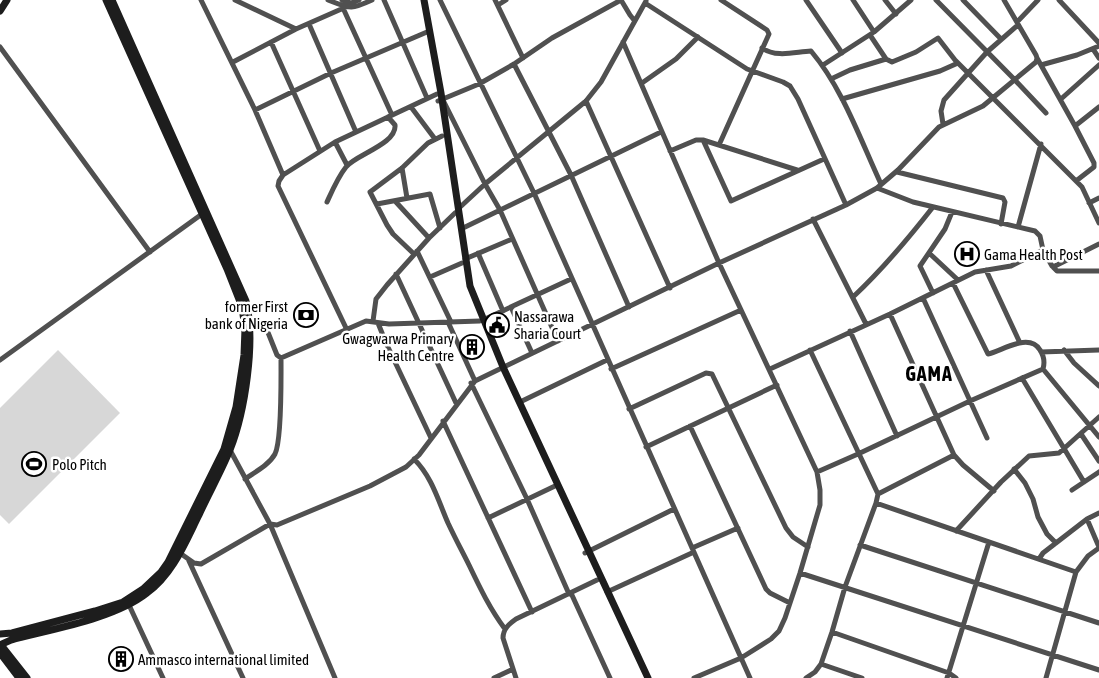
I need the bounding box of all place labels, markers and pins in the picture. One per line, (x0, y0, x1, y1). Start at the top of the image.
hospital icon: Gama Health Post (954, 241, 980, 267)
place label: Gama Health Post (984, 246, 1083, 263)
place label: former First bank of Nigeria (205, 298, 288, 332)
bank icon: former First bank of Nigeria (293, 302, 319, 328)
place label: Nassarawa Sharia Court (514, 308, 581, 342)
public building icon: Nassarawa Sharia Court (484, 312, 510, 338)
place label: Gwagwarwa Primary Health Centre (342, 330, 454, 364)
building icon: Gwagwarwa Primary Health Centre (459, 334, 485, 360)
sports icon: Polo Pitch (21, 451, 47, 477)
place label: Polo Pitch (52, 456, 107, 473)
building icon: Ammasco international limited (108, 646, 134, 672)
place label: Ammasco international limited (138, 651, 309, 668)

